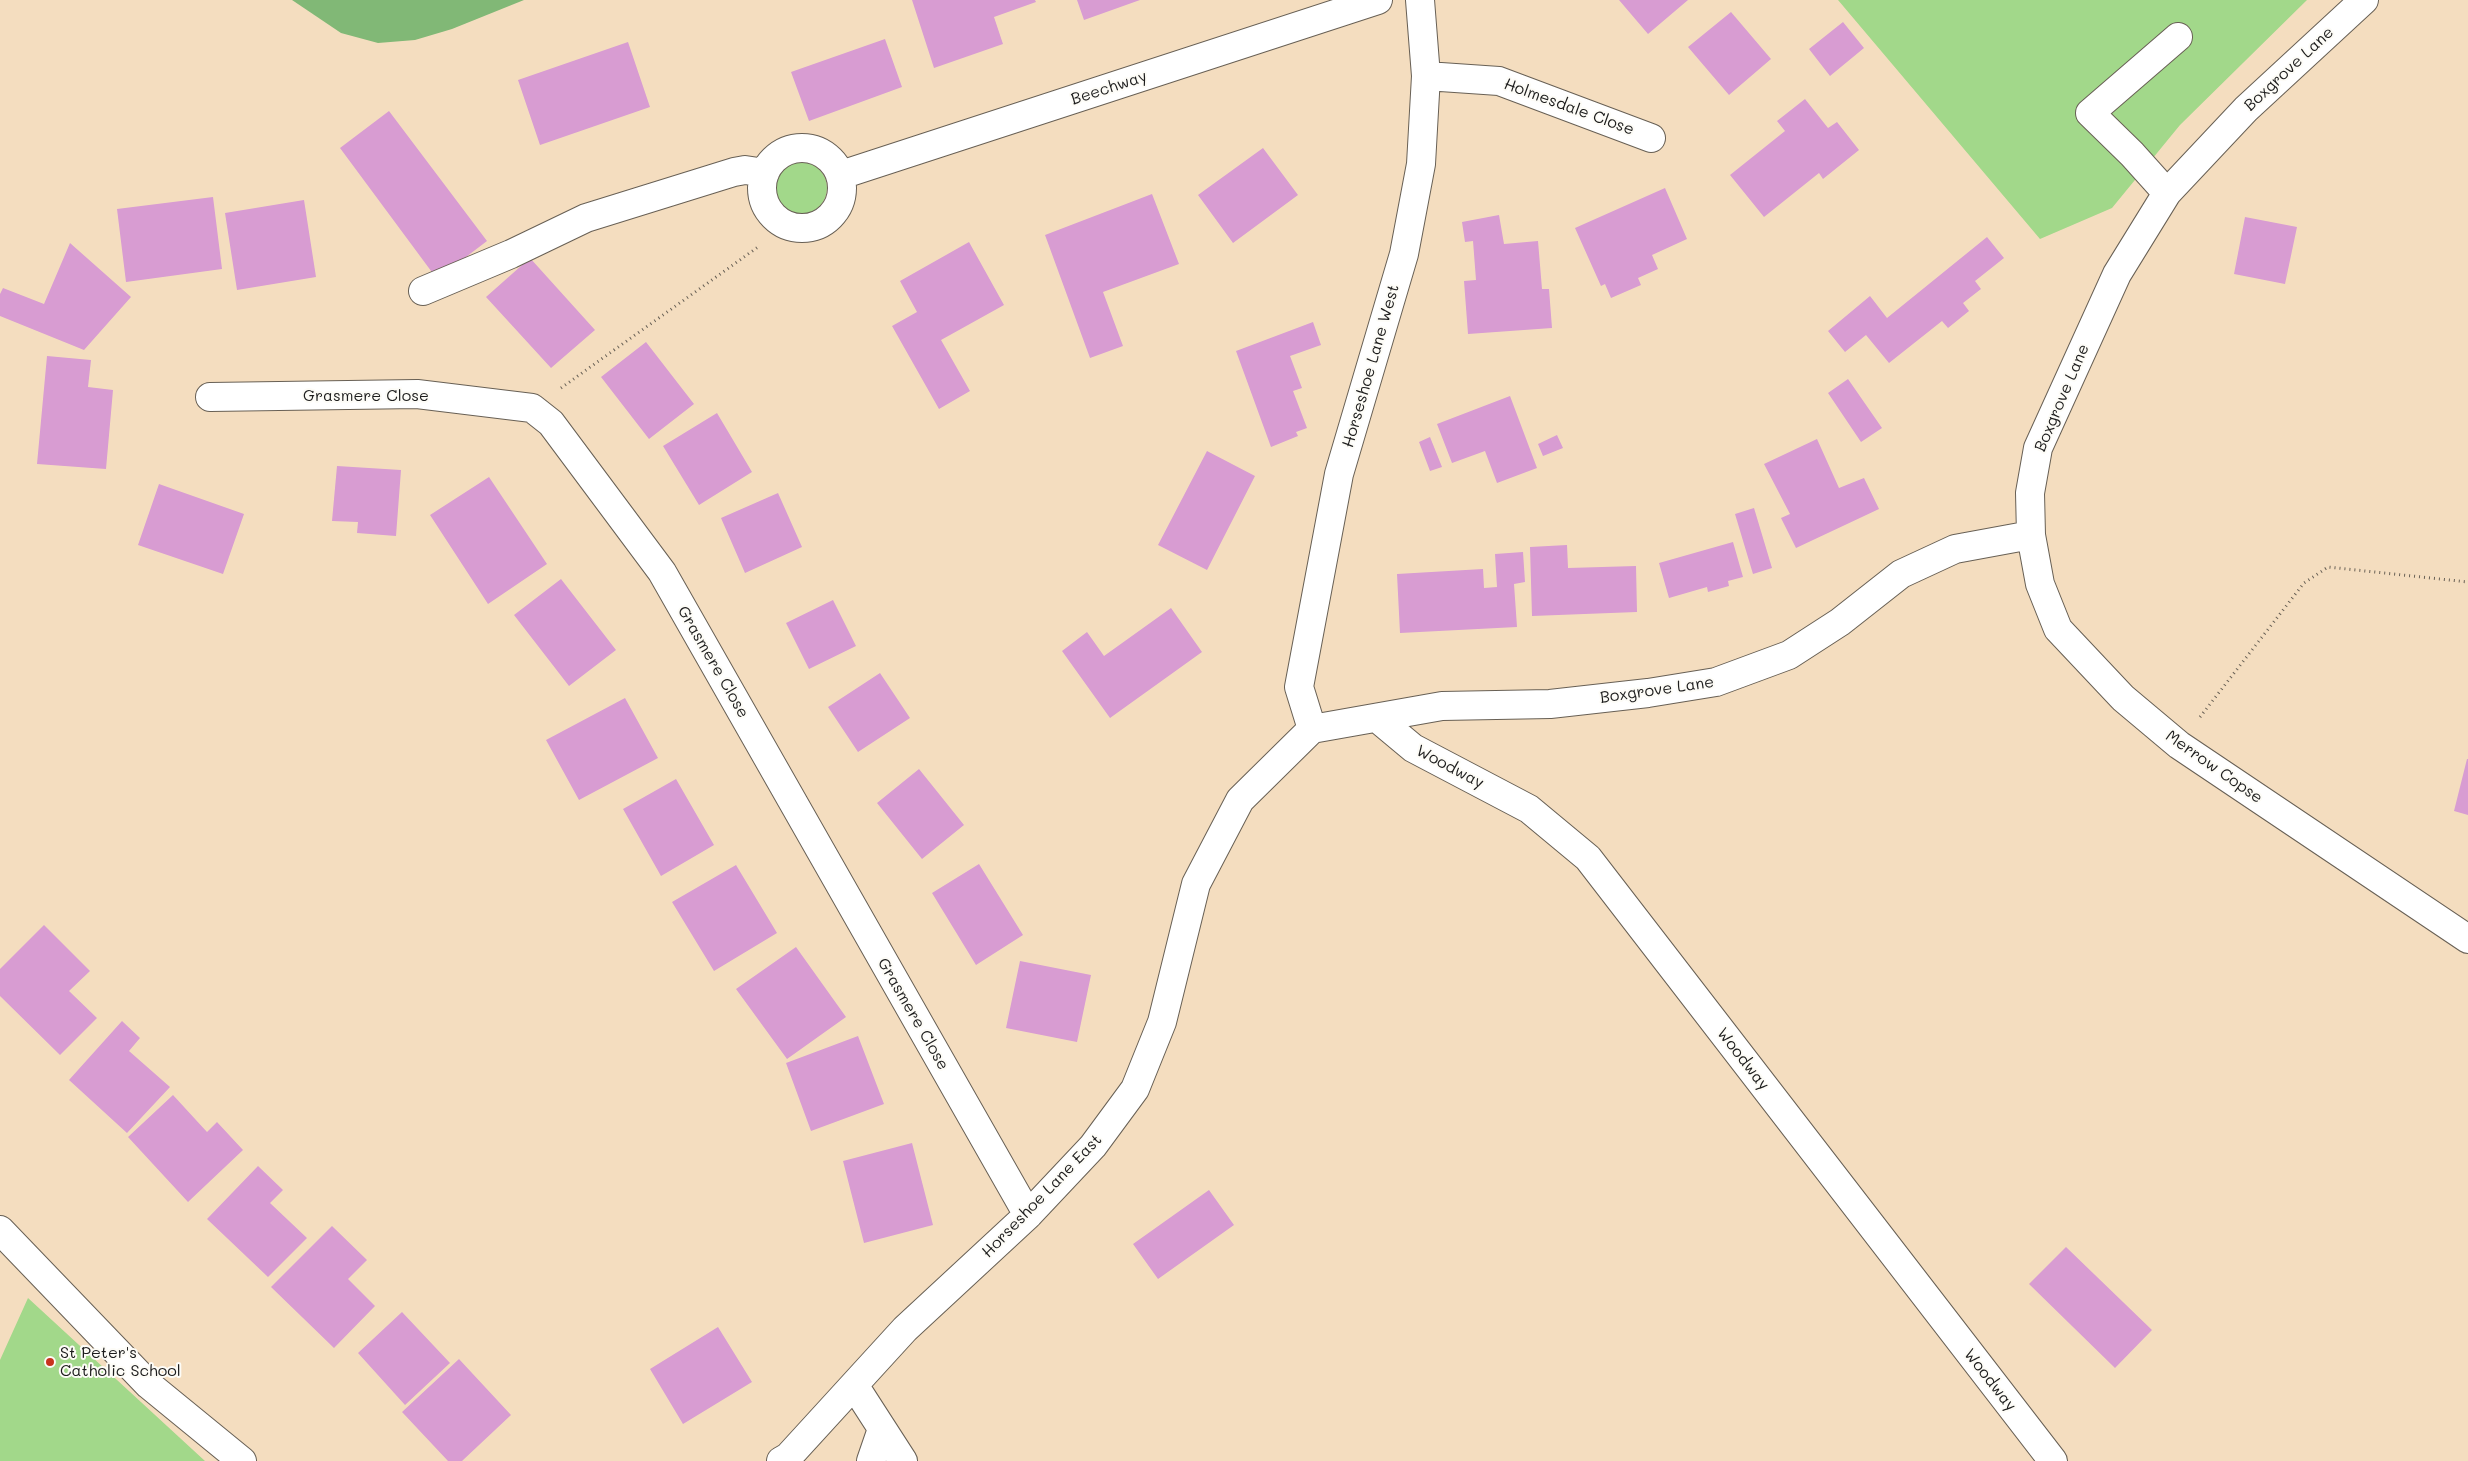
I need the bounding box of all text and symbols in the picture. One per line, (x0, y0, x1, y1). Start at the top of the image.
street label: Boxgrove Lane (2240, 23, 2338, 115)
street label: Beechway (1069, 67, 1149, 109)
street label: Holmesdale Close (1501, 75, 1637, 139)
street label: Horseshoe Lane West (1338, 282, 1404, 450)
street label: Boxgrove Lane (2031, 341, 2093, 455)
street label: Grasmere Close (303, 386, 429, 406)
street label: Grasmere Close (673, 603, 753, 721)
street label: Boxgrove Lane (1599, 672, 1715, 708)
street label: Merrow Copse (2162, 726, 2266, 808)
street label: Woodway (1413, 741, 1487, 793)
street label: Grasmere Close (873, 955, 953, 1073)
street label: Woodway (1713, 1024, 1773, 1094)
street label: Horseshoe Lane East (978, 1130, 1106, 1262)
place label: St Peter's Catholic School (60, 1343, 181, 1381)
street label: Woodway (1960, 1345, 2020, 1415)
marker: St Peter's Catholic School (44, 1356, 56, 1368)

